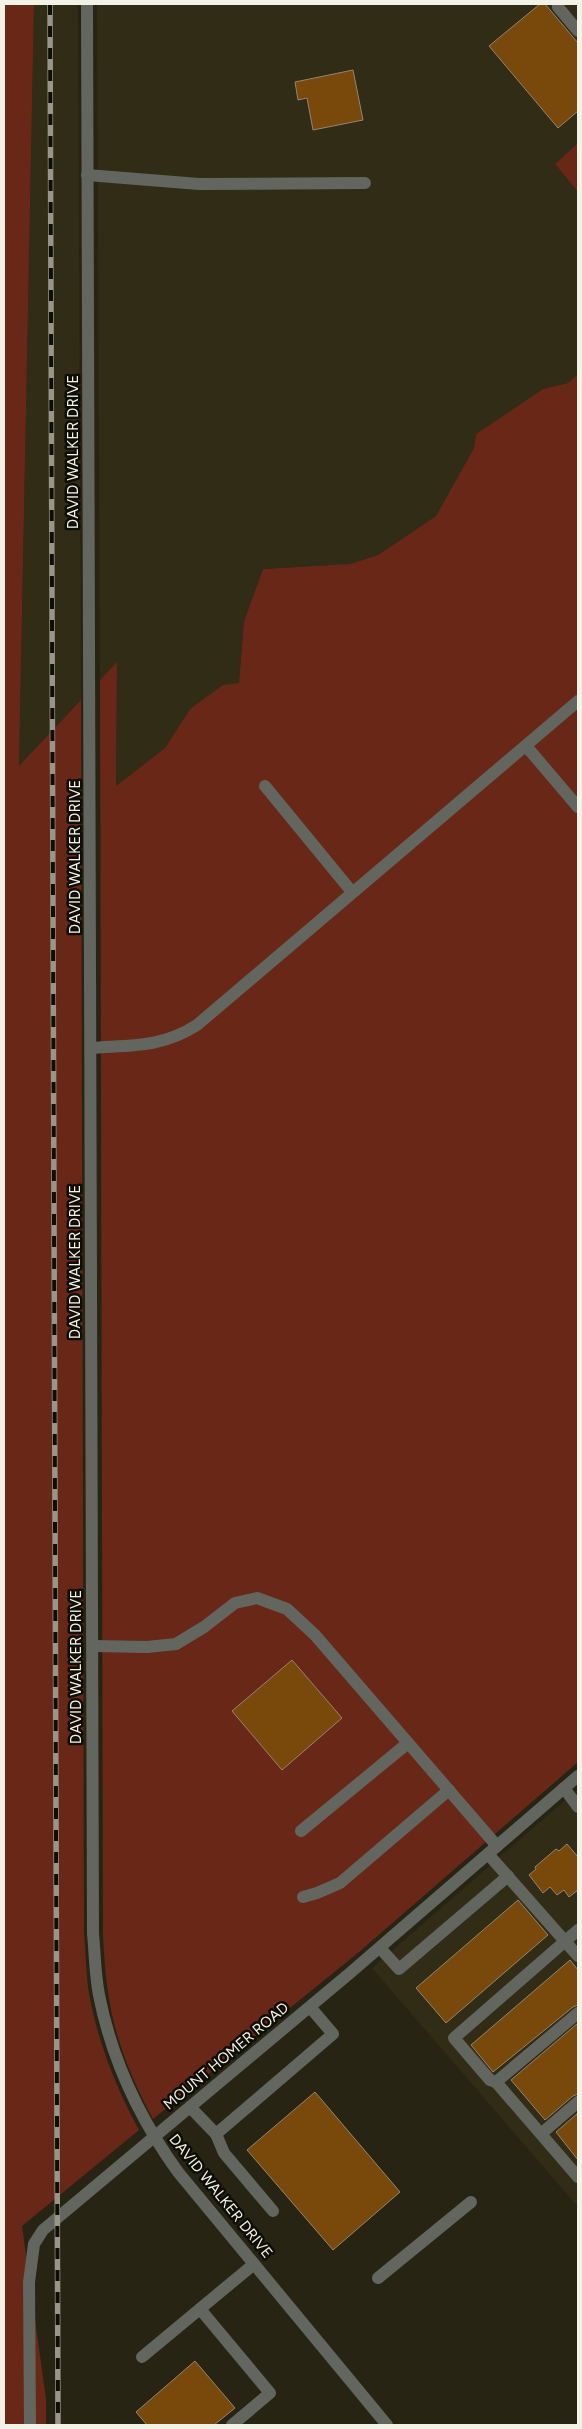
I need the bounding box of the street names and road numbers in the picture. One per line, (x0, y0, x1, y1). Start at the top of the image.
street label: DAVID WALKER DRIVE (64, 375, 82, 529)
street label: DAVID WALKER DRIVE (66, 780, 84, 934)
street label: DAVID WALKER DRIVE (66, 1185, 84, 1339)
street label: DAVID WALKER DRIVE (67, 1590, 85, 1744)
street label: MOUNT HOMER ROAD (160, 1998, 292, 2114)
street label: DAVID WALKER DRIVE (165, 2130, 277, 2262)

